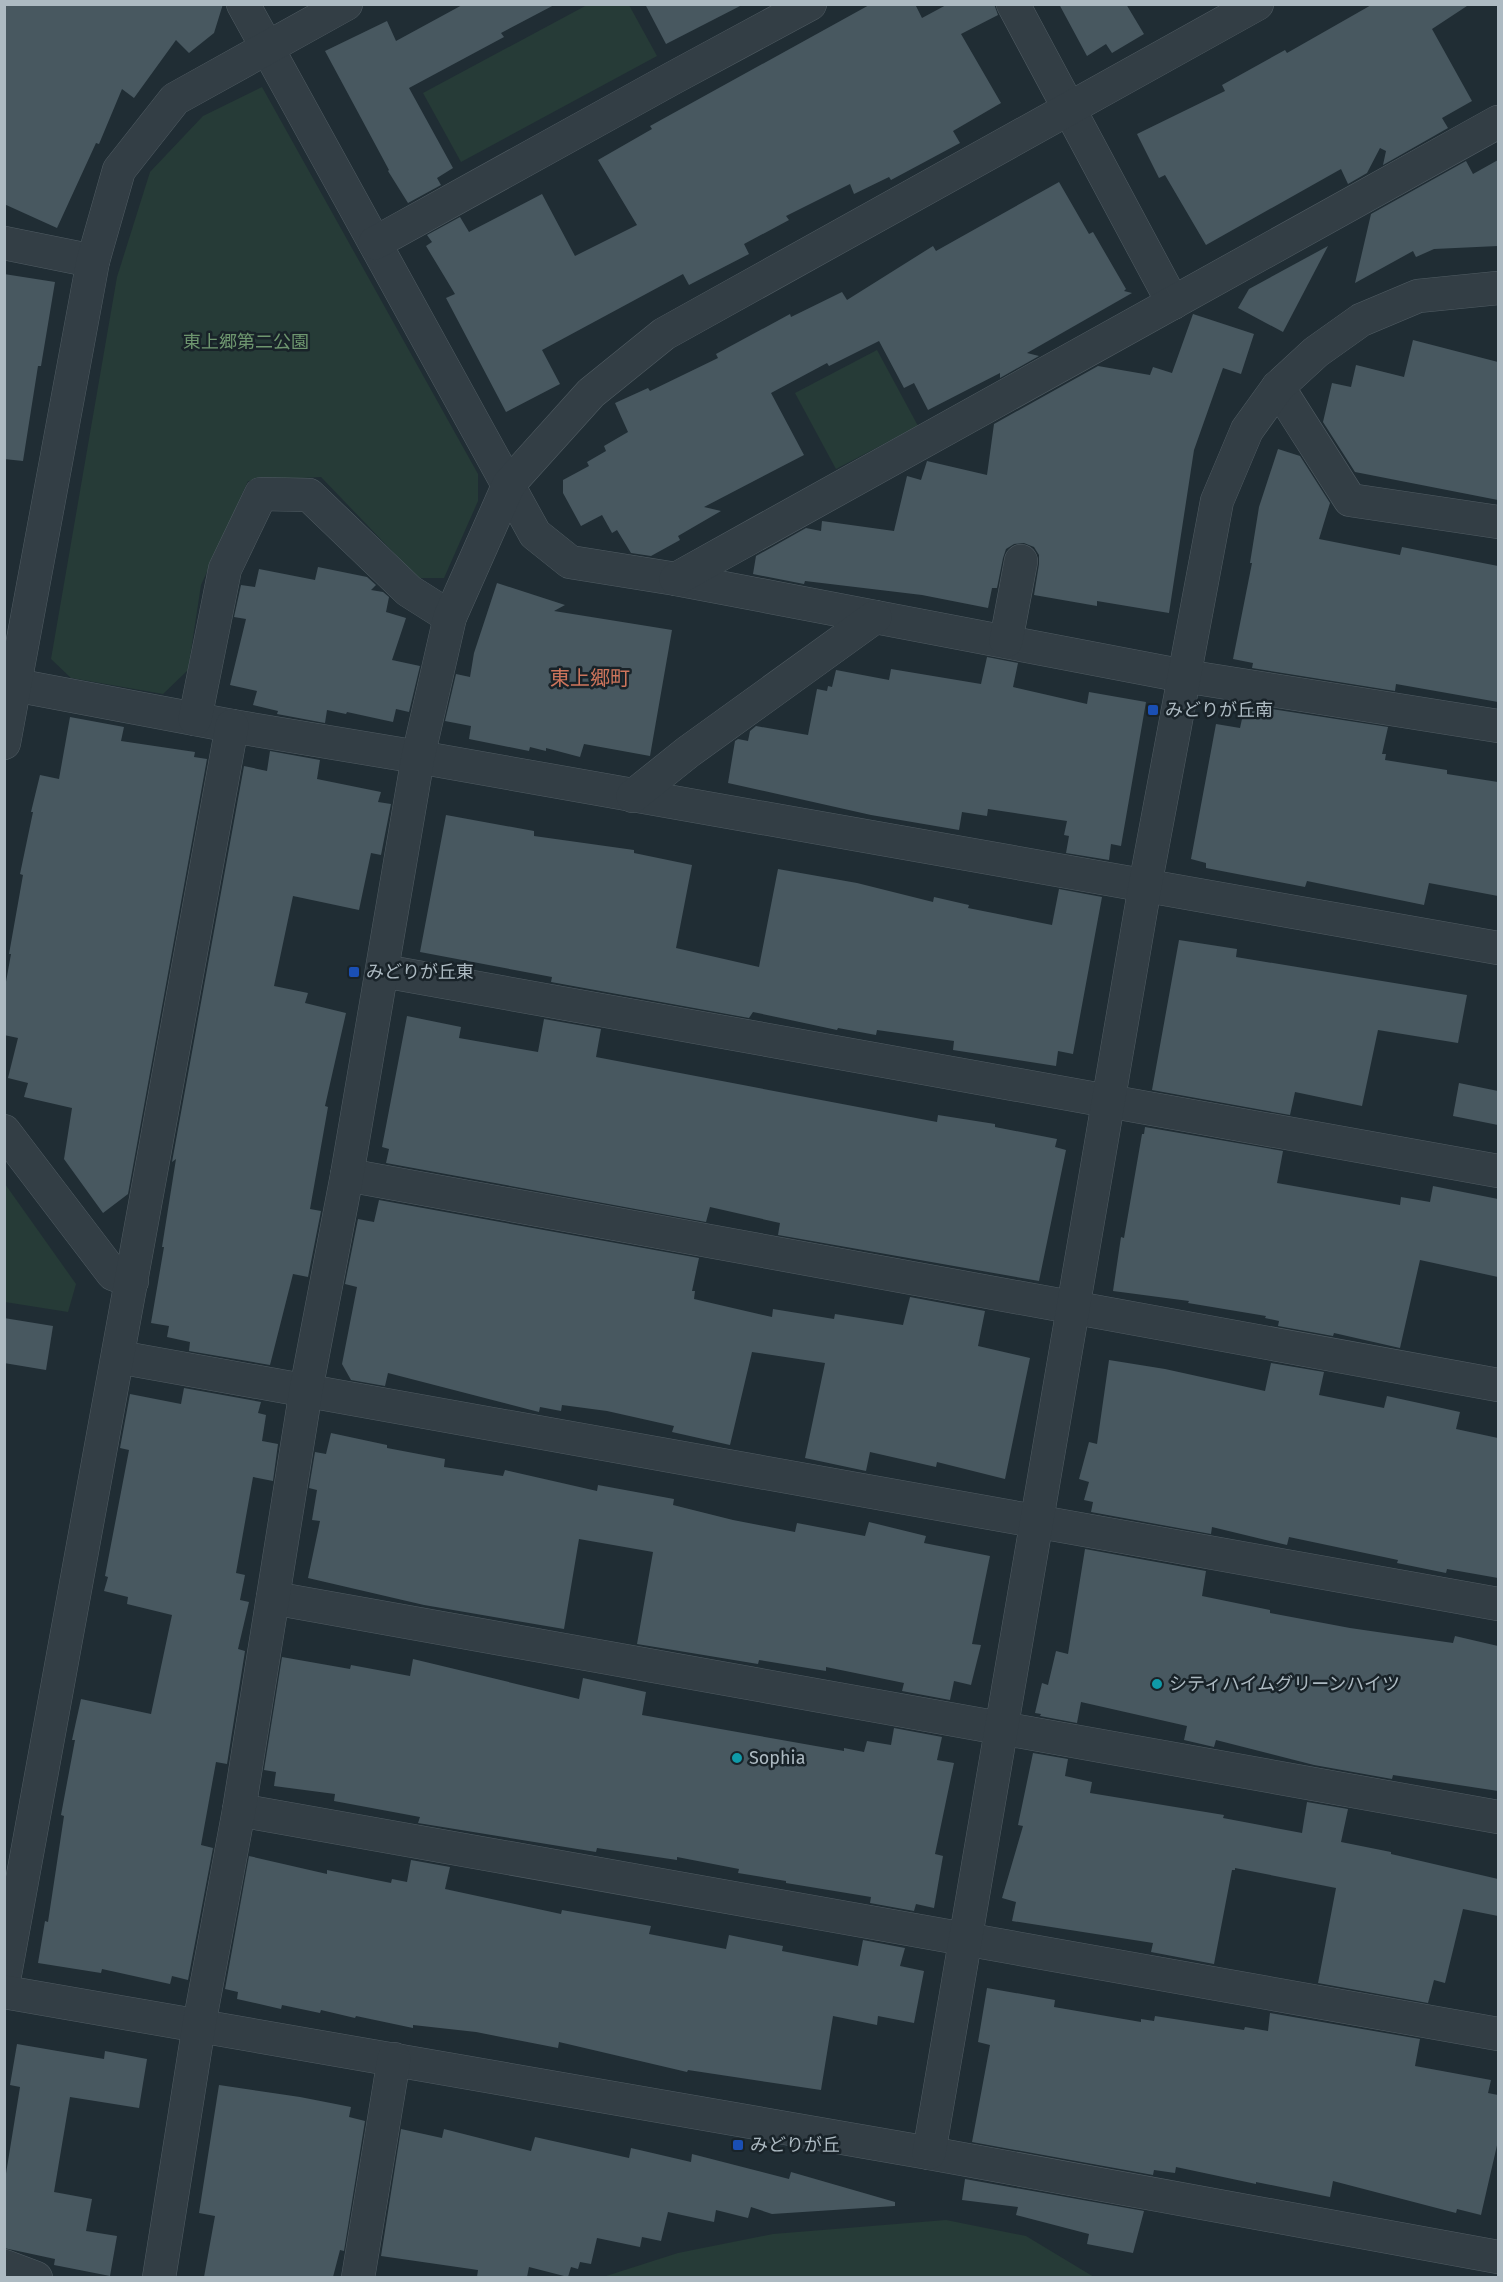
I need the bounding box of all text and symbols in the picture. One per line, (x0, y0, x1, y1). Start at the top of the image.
park label: 東上郷第二公園 (183, 331, 309, 353)
district label: 東上郷町 (550, 666, 630, 690)
place label: みどりが丘南 (1165, 699, 1273, 721)
marker: みどりが丘南 (1146, 703, 1160, 717)
place label: みどりが丘東 (366, 961, 474, 983)
marker: みどりが丘東 (347, 965, 361, 979)
place label: シティハイムグリーンハイツ (1169, 1673, 1400, 1695)
marker: シティハイムグリーンハイツ (1150, 1677, 1164, 1691)
place label: Sophia (749, 1747, 805, 1769)
marker: Sophia (730, 1751, 744, 1765)
place label: みどりが丘 (750, 2134, 840, 2156)
marker: みどりが丘 (731, 2138, 745, 2152)

